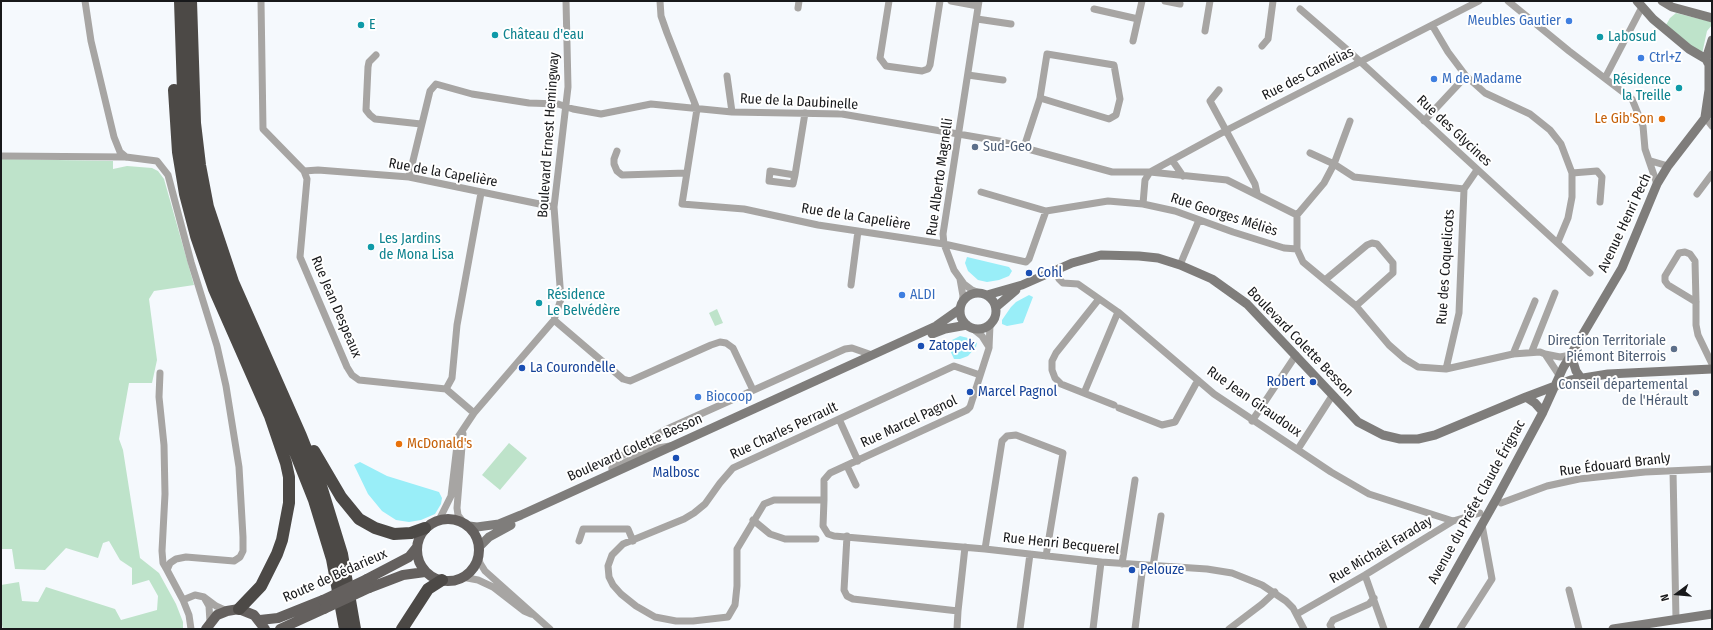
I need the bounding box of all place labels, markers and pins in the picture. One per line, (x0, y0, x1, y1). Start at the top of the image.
place label: Meubles Gautier (1467, 13, 1561, 29)
marker: Meubles Gautier (1564, 16, 1574, 26)
place label: E (369, 17, 376, 33)
marker: E (356, 20, 366, 30)
place label: Château d'eau (503, 27, 584, 43)
place label: Labosud (1608, 29, 1657, 45)
marker: Château d'eau (490, 30, 500, 40)
marker: Labosud (1595, 32, 1605, 42)
place label: Ctrl+Z (1649, 50, 1681, 66)
marker: Ctrl+Z (1636, 53, 1646, 63)
place label: M de Madame (1442, 71, 1522, 87)
place label: Résidence la Treille (1613, 72, 1671, 104)
marker: M de Madame (1429, 74, 1439, 84)
marker: Résidence la Treille (1674, 83, 1684, 93)
place label: Le Gib'Son (1595, 111, 1654, 127)
marker: Le Gib'Son (1657, 114, 1667, 124)
place label: Sud-Geo (983, 139, 1032, 155)
marker: Sud-Geo (970, 142, 980, 152)
place label: Les Jardins de Mona Lisa (379, 231, 454, 264)
marker: Les Jardins de Mona Lisa (366, 242, 376, 252)
place label: Cohl (1037, 265, 1062, 281)
marker: Cohl (1024, 268, 1034, 278)
place label: Résidence Le Belvédère (547, 287, 620, 320)
place label: ALDI (910, 287, 935, 303)
marker: ALDI (897, 290, 907, 300)
marker: Résidence Le Belvédère (534, 298, 544, 308)
place label: Direction Territoriale Piémont Biterrois (1547, 333, 1666, 366)
place label: Zatopek (929, 338, 975, 354)
marker: Zatopek (916, 341, 926, 351)
marker: Direction Territoriale Piémont Biterrois (1669, 344, 1679, 354)
place label: La Courondelle (530, 360, 616, 376)
marker: La Courondelle (517, 363, 527, 373)
place label: Robert (1266, 374, 1305, 390)
marker: Robert (1308, 377, 1318, 387)
place label: Conseil départemental de l'Hérault (1558, 377, 1688, 410)
place label: Marcel Pagnol (978, 384, 1057, 400)
marker: Marcel Pagnol (965, 387, 975, 397)
marker: Conseil départemental de l'Hérault (1691, 388, 1701, 398)
place label: Biocoop (706, 389, 752, 405)
marker: Biocoop (693, 392, 703, 402)
place label: McDonald's (407, 436, 472, 452)
marker: McDonald's (394, 439, 404, 449)
marker: Malbosc (671, 453, 681, 463)
place label: Malbosc (652, 465, 700, 481)
place label: Pelouze (1140, 562, 1184, 578)
marker: Pelouze (1127, 565, 1137, 575)

